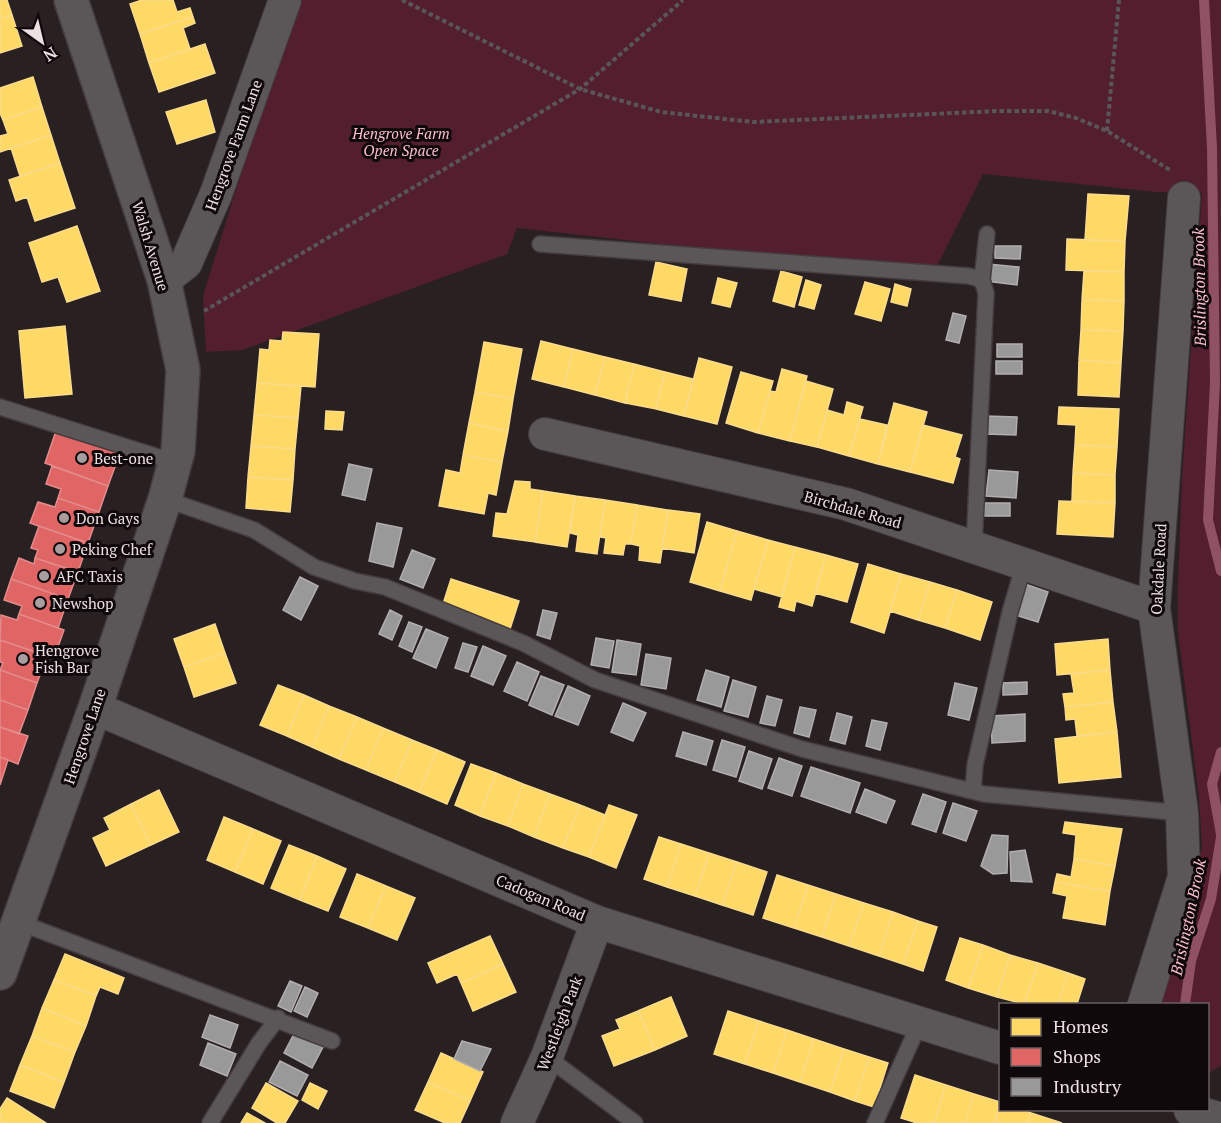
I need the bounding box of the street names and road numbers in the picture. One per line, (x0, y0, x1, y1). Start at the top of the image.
street label: Hengrove Farm Lane (200, 77, 266, 213)
street label: Walsh Avenue (128, 199, 174, 293)
street label: Birchdale Road (802, 486, 904, 532)
street label: Oakdale Road (1146, 523, 1170, 615)
street label: Hengrove Lane (58, 686, 110, 786)
street label: Cadogan Road (493, 869, 589, 925)
street label: Westleigh Park (532, 973, 586, 1073)

